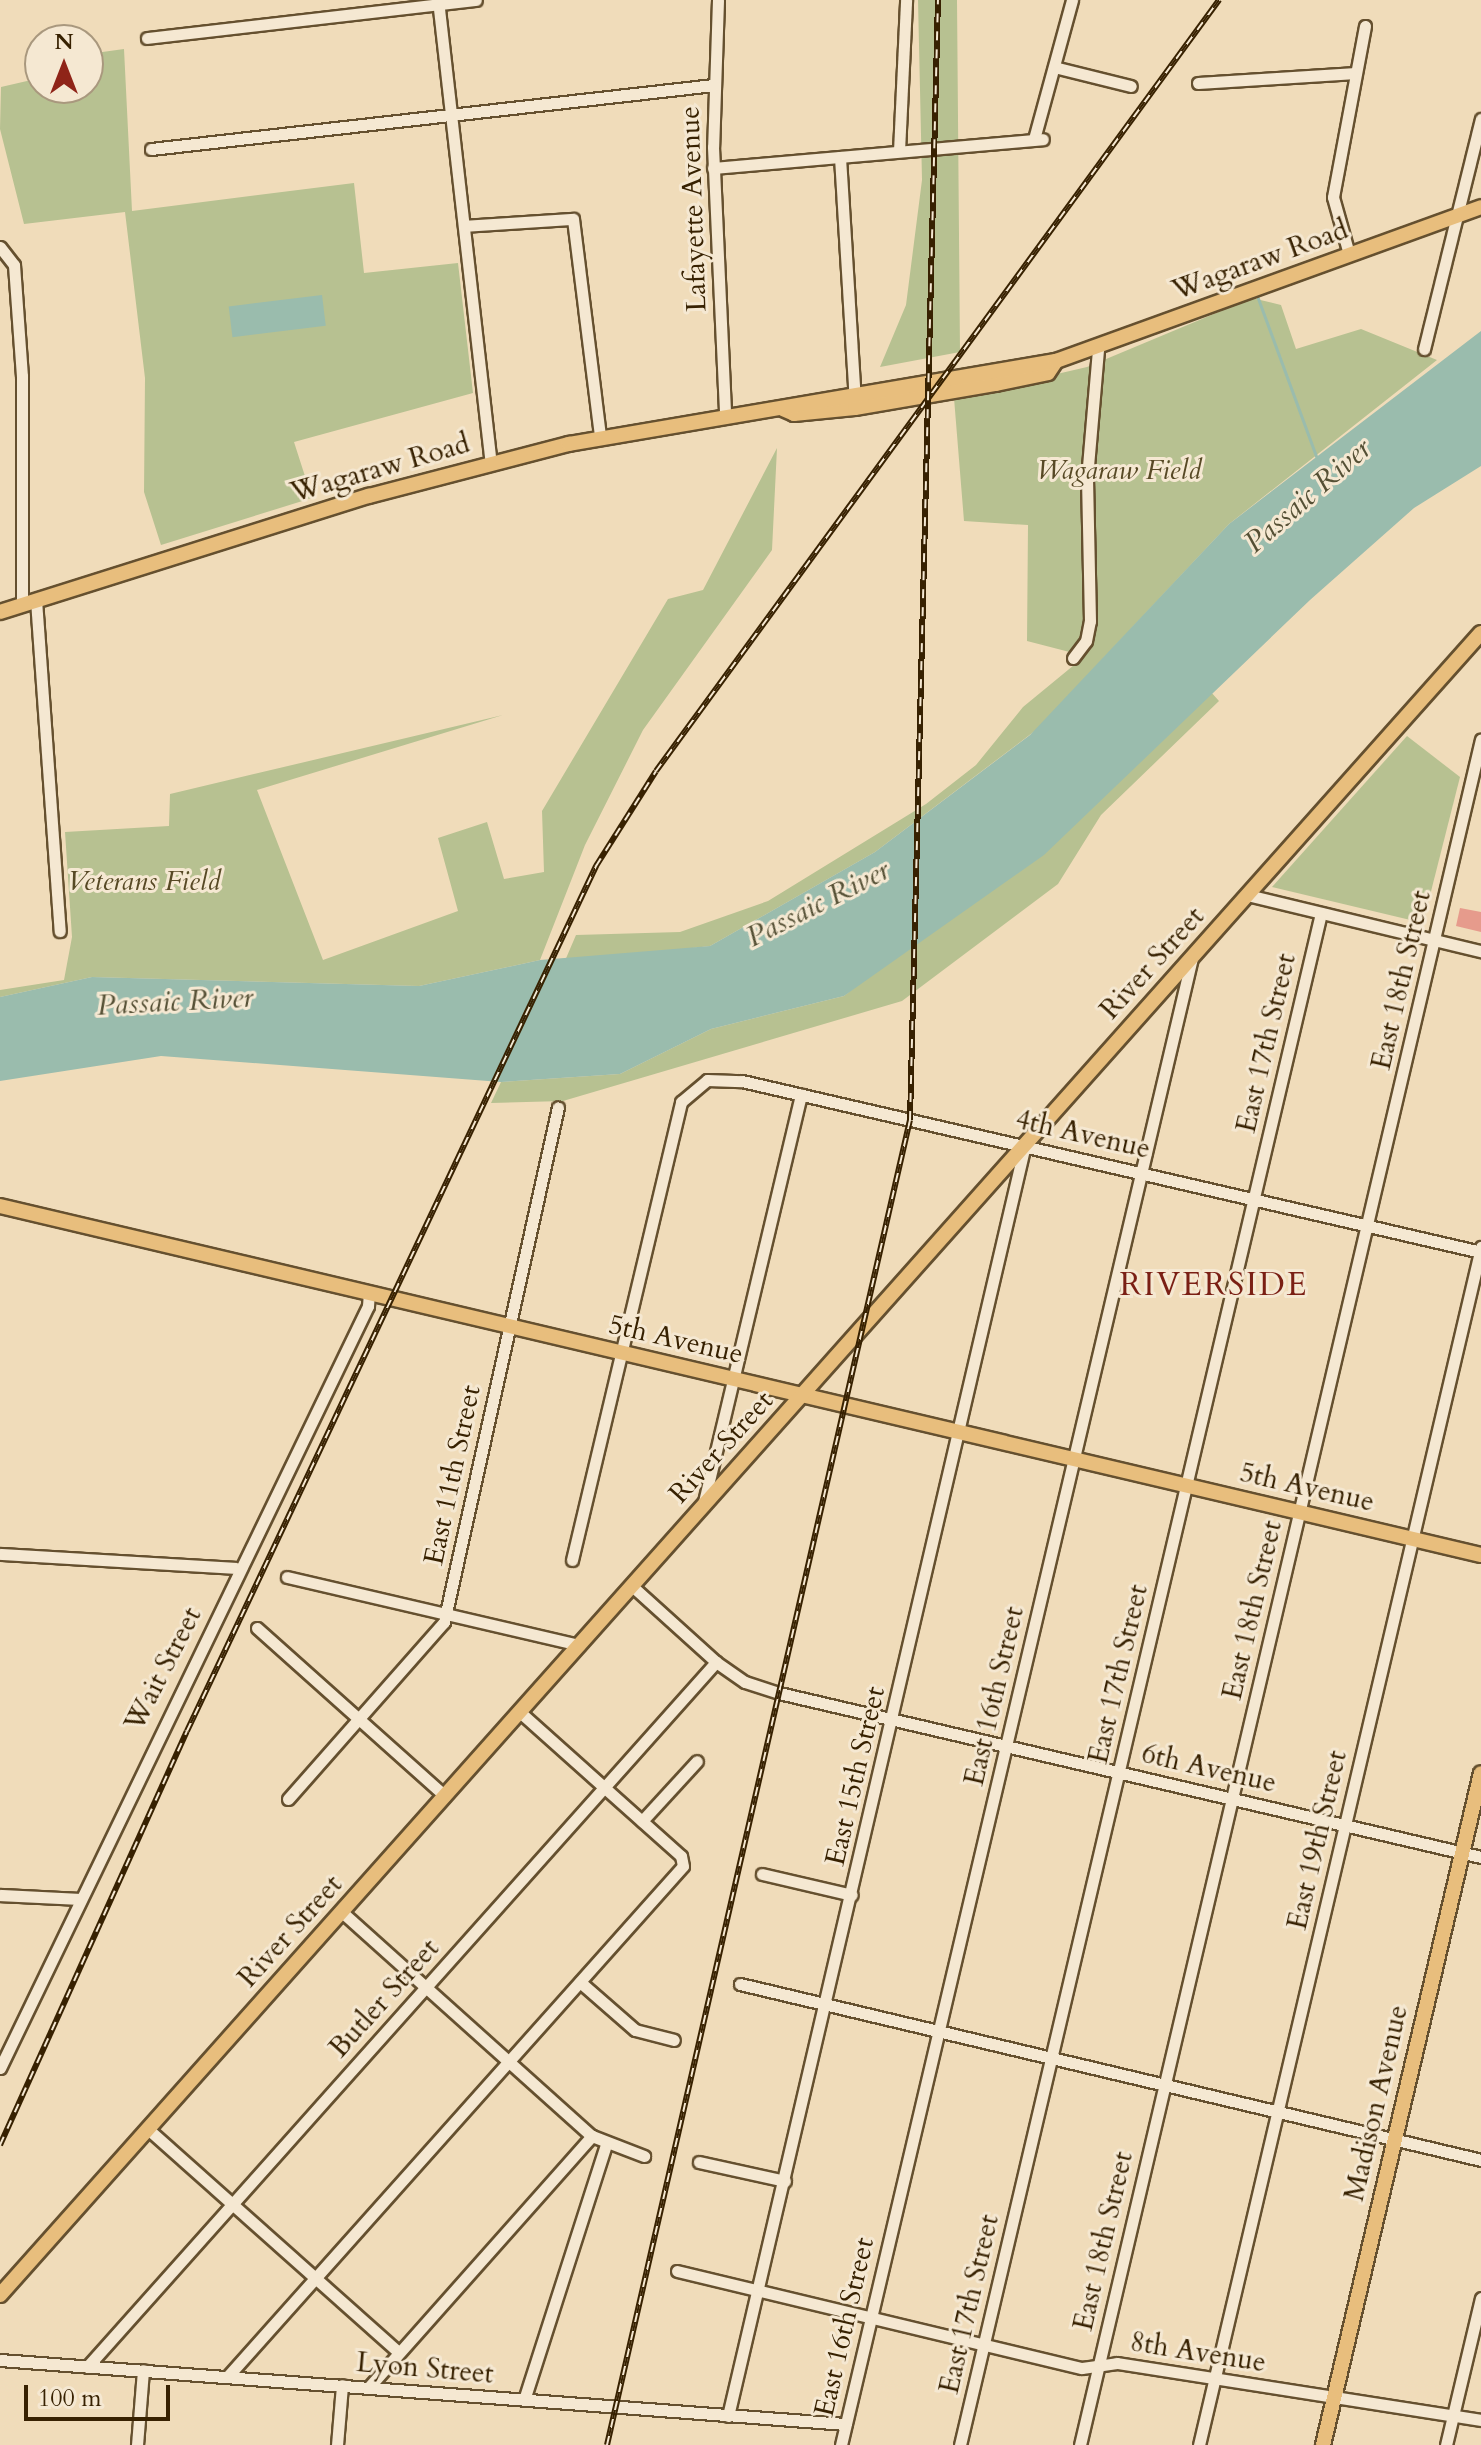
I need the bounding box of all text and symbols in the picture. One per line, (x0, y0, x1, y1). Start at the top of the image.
north arrow (24, 24, 104, 104)
text: N (54, 27, 74, 57)
street label: Lafayette Avenue (673, 106, 713, 312)
street label: Wagaraw Road (1168, 213, 1352, 307)
street label: Wagaraw Road (287, 426, 473, 510)
water label: Passaic River (1237, 431, 1379, 561)
park label: Wagaraw Field (1036, 453, 1202, 487)
water label: Passaic River (740, 852, 896, 956)
park label: Veterans Field (67, 864, 221, 898)
street label: East 18th Street (1364, 887, 1438, 1073)
street label: River Street (1093, 900, 1211, 1026)
street label: East 17th Street (1229, 950, 1303, 1136)
water label: Passaic River (96, 980, 254, 1024)
street label: 4th Avenue (1013, 1102, 1153, 1166)
district label: RIVERSIDE (1119, 1266, 1309, 1304)
street label: 5th Avenue (606, 1307, 746, 1371)
street label: East 11th Street (417, 1382, 487, 1568)
street label: River Street (662, 1384, 780, 1510)
street label: 5th Avenue (1237, 1455, 1377, 1519)
street label: East 18th Street (1215, 1517, 1289, 1703)
street label: East 17th Street (1081, 1581, 1155, 1767)
street label: Wait Street (117, 1601, 209, 1737)
street label: East 16th Street (957, 1603, 1031, 1789)
street label: East 15th Street (818, 1683, 892, 1869)
street label: 6th Avenue (1139, 1736, 1279, 1800)
street label: East 19th Street (1280, 1747, 1354, 1933)
street label: River Street (231, 1868, 349, 1994)
street label: Butler Street (322, 1932, 446, 2064)
street label: Madison Avenue (1337, 2002, 1415, 2204)
street label: East 18th Street (1066, 2148, 1140, 2334)
street label: East 17th Street (932, 2211, 1006, 2397)
street label: East 16th Street (807, 2234, 881, 2420)
street label: 8th Avenue (1128, 2325, 1268, 2379)
street label: Lyon Street (355, 2345, 495, 2391)
scale bar (28, 2369, 174, 2419)
text: 100 m (38, 2382, 102, 2415)

